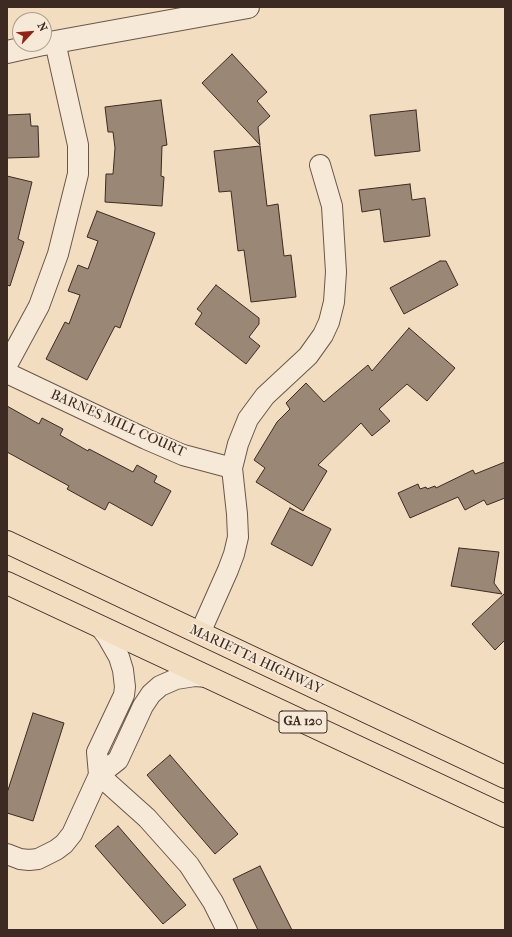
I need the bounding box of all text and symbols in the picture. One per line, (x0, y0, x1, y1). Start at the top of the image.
north arrow (12, 12, 52, 52)
text: N (35, 20, 50, 34)
street label: BARNES MILL COURT (48, 387, 188, 461)
street label: MARIETTA HIGHWAY (187, 622, 325, 698)
road number: GA 120 (279, 711, 327, 733)

